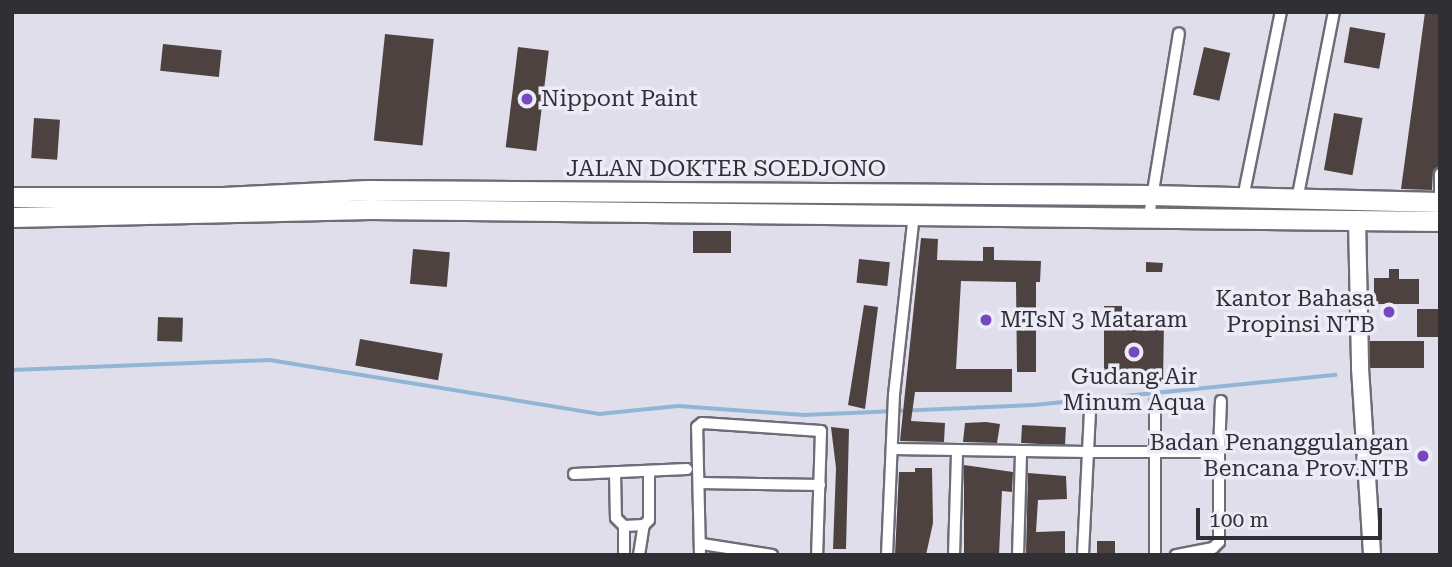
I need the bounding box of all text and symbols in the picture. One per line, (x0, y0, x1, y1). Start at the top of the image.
place label: Nippont Paint (541, 85, 698, 113)
marker: Nippont Paint (519, 91, 535, 107)
street label: JALAN DOKTER SOEDJONO (566, 155, 886, 183)
place label: Kantor Bahasa Propinsi NTB (1215, 285, 1375, 339)
marker: Kantor Bahasa Propinsi NTB (1381, 304, 1397, 320)
place label: MTsN 3 Mataram (1000, 306, 1188, 334)
marker: MTsN 3 Mataram (978, 312, 994, 328)
marker: Gudang Air Minum Aqua (1126, 344, 1142, 360)
place label: Gudang Air Minum Aqua (1063, 363, 1205, 417)
place label: Badan Penanggulangan Bencana Prov.NTB (1149, 429, 1409, 483)
marker: Badan Penanggulangan Bencana Prov.NTB (1415, 448, 1431, 464)
scale bar (1200, 494, 1386, 538)
text: 100 m (1209, 508, 1269, 532)

